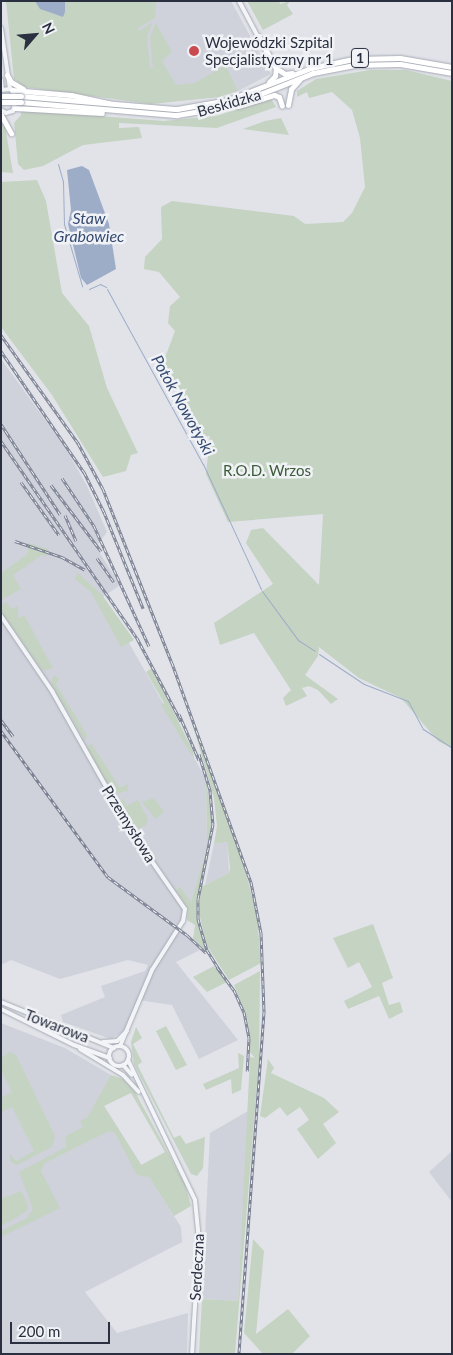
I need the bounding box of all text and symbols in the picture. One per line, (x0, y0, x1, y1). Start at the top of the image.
north arrow (10, 10, 60, 60)
text: N (39, 19, 59, 37)
place label: Wojewódzki Szpital Specjalistyczny nr 1 (205, 33, 334, 68)
marker: Wojewódzki Szpital Specjalistyczny nr 1 (187, 44, 201, 58)
road number: 1 (350, 46, 370, 70)
street label: Beskidzka (195, 85, 263, 121)
water label: Staw Grabowiec (54, 208, 124, 246)
water label: Potok Nowotyski (148, 352, 218, 458)
park label: R.O.D. Wrzos (223, 462, 311, 480)
street label: Przemysłowa (98, 782, 160, 866)
street label: Towarowa (22, 1006, 92, 1046)
street label: Serdeczna (186, 1233, 208, 1301)
scale bar (12, 1312, 112, 1344)
text: 200 m (18, 1322, 60, 1340)

